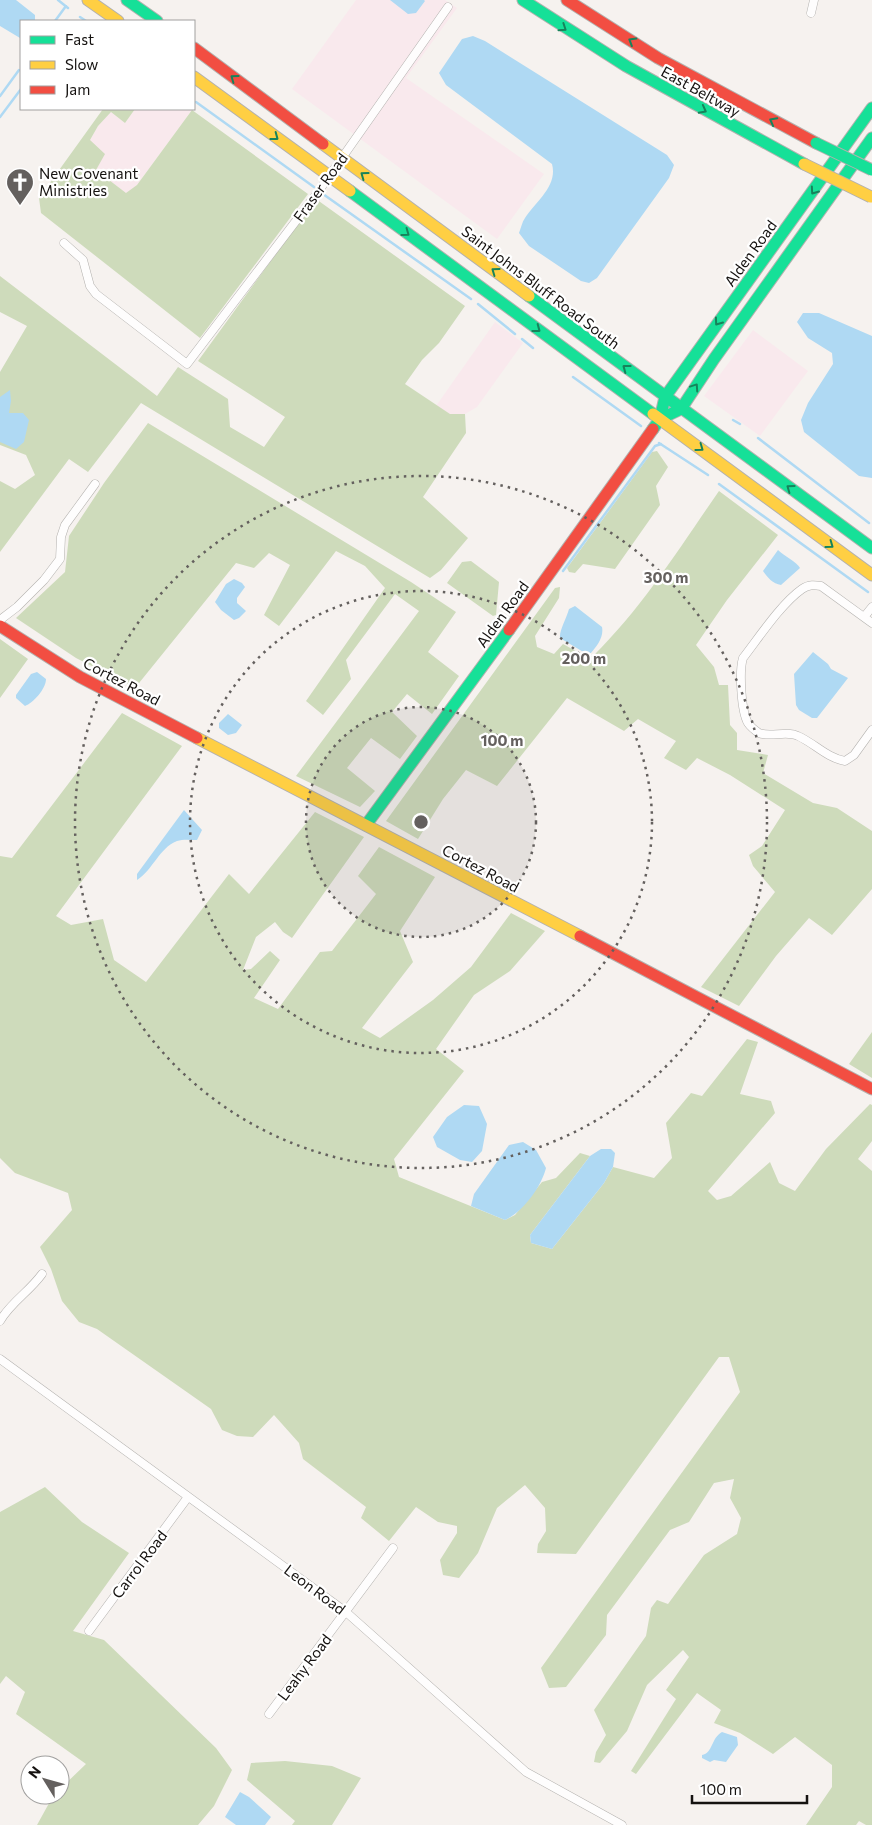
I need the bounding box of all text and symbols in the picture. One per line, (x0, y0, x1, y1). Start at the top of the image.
legend (20, 20, 195, 110)
one-way arrow (557, 21, 566, 31)
text: Fast (65, 30, 94, 48)
one-way arrow (628, 38, 637, 48)
text: Slow (65, 55, 98, 73)
street label: East Beltway (658, 62, 744, 120)
one-way arrow (230, 75, 240, 84)
text: Jam (65, 80, 90, 98)
one-way arrow (697, 104, 706, 114)
one-way arrow (770, 117, 779, 127)
one-way arrow (269, 131, 279, 140)
street label: Fraser Road (289, 149, 351, 225)
place label: New Covenant Ministries (39, 164, 138, 199)
church icon: New Covenant Ministries (5, 167, 35, 206)
one-way arrow (361, 172, 370, 180)
one-way arrow (811, 185, 819, 194)
street label: Alden Road (720, 216, 780, 290)
street label: Saint Johns Bluff Road South (458, 222, 624, 352)
one-way arrow (400, 227, 410, 236)
one-way arrow (491, 268, 501, 277)
one-way arrow (715, 316, 724, 326)
one-way arrow (531, 324, 540, 332)
one-way arrow (622, 365, 632, 374)
one-way arrow (689, 383, 698, 393)
one-way arrow (694, 442, 704, 451)
one-way arrow (786, 485, 796, 494)
one-way arrow (825, 538, 834, 548)
text: 300 m (644, 568, 688, 586)
street label: Alden Road (472, 577, 532, 651)
text: 200 m (562, 649, 606, 667)
street label: Cortez Road (80, 653, 164, 709)
text: 100 m (481, 731, 523, 749)
centre of rings (412, 813, 430, 831)
street label: Cortez Road (439, 840, 523, 896)
street label: Carrol Road (108, 1526, 170, 1602)
street label: Leon Road (281, 1560, 349, 1618)
street label: Leahy Road (273, 1630, 335, 1704)
north arrow (20, 1755, 70, 1805)
text: N (24, 1763, 44, 1781)
scale bar (692, 1772, 807, 1804)
text: 100 m (700, 1780, 742, 1798)

